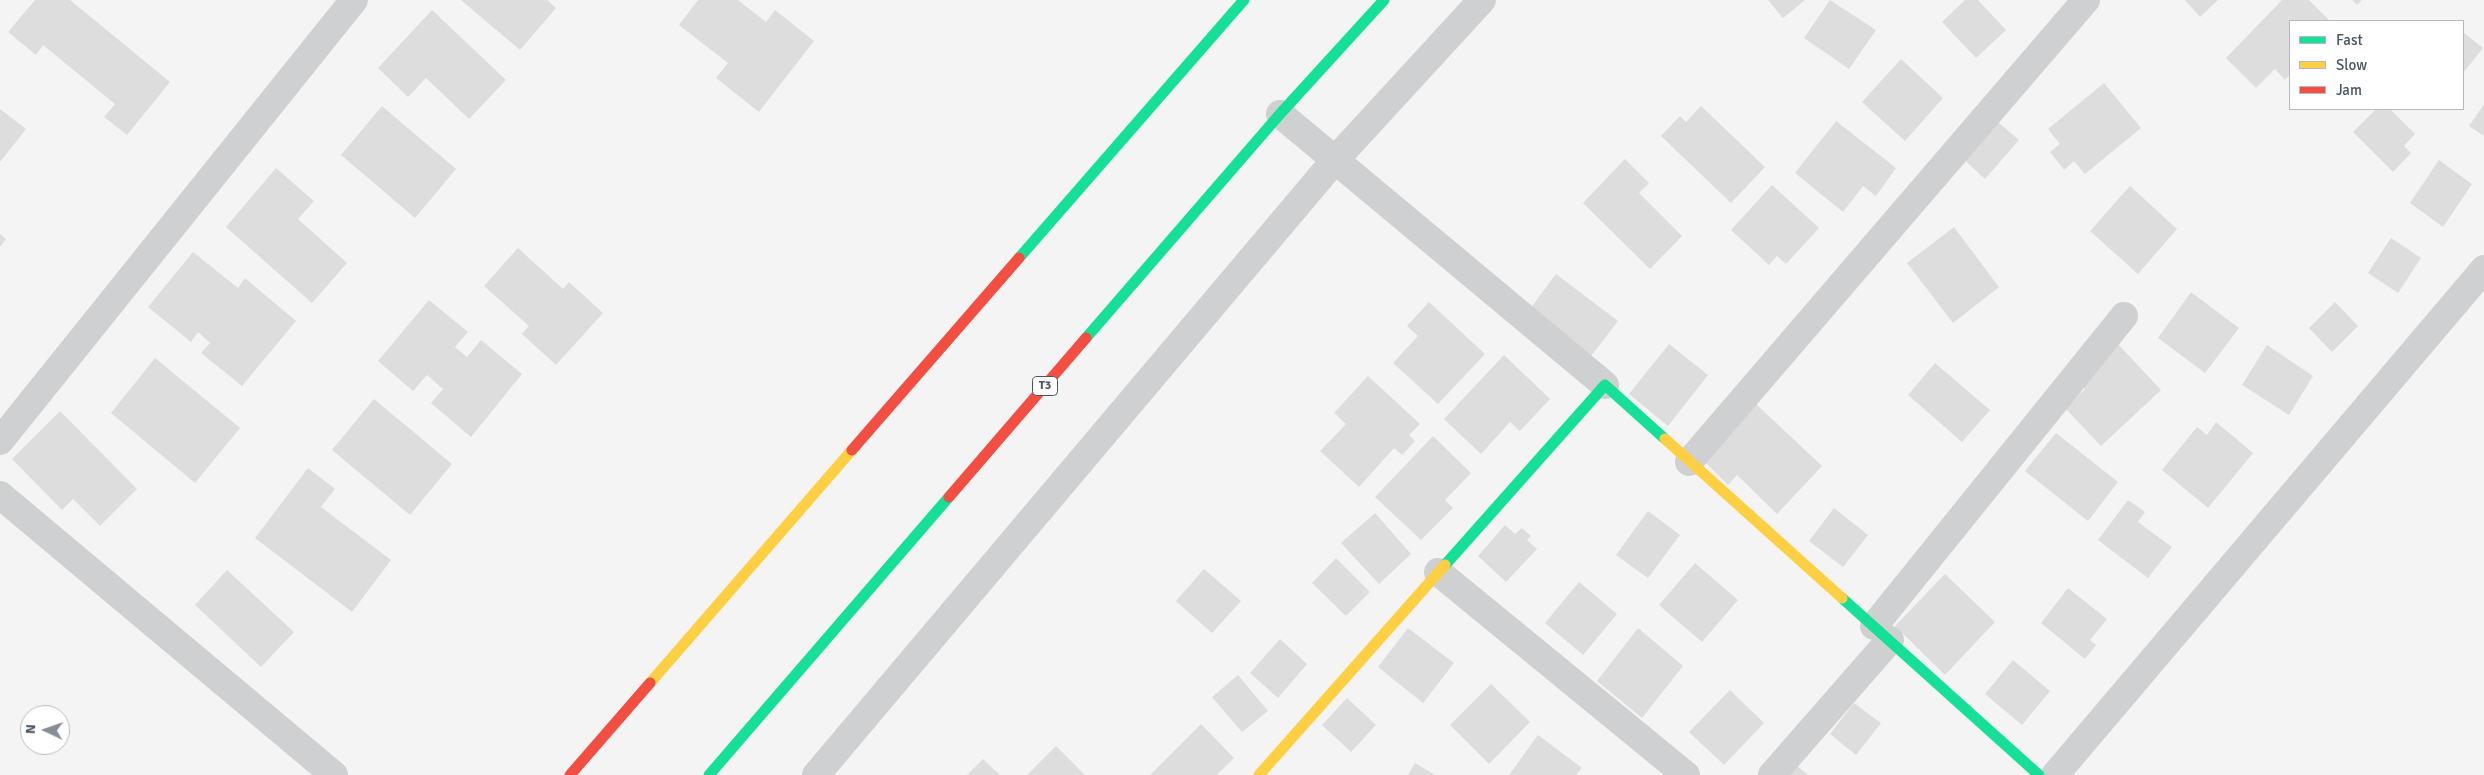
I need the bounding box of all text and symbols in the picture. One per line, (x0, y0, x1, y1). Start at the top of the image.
legend (2289, 20, 2464, 110)
text: Fast (2336, 31, 2363, 49)
text: Slow (2336, 56, 2367, 74)
text: Jam (2336, 81, 2362, 99)
road number: T3 (1032, 376, 1058, 396)
north arrow (20, 705, 70, 755)
text: N (22, 724, 39, 735)

